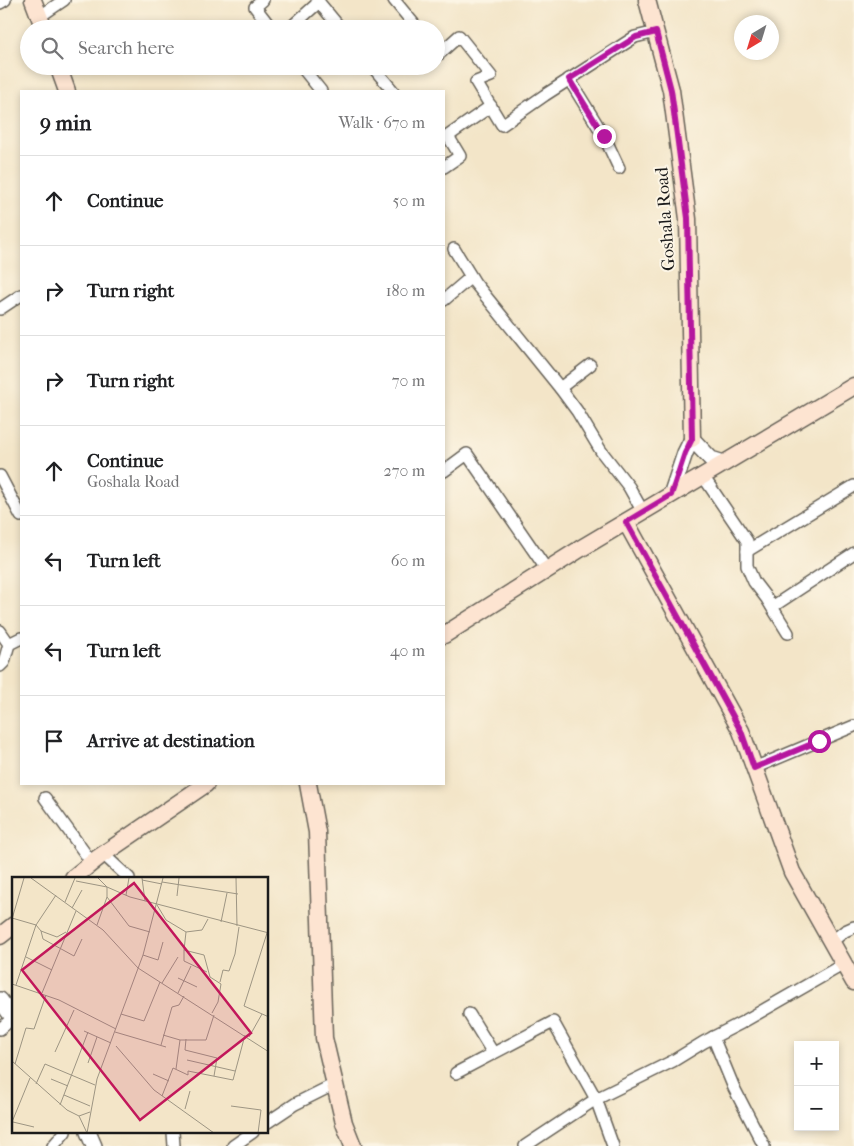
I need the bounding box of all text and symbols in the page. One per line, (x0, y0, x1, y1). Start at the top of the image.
north arrow (734, 15, 779, 60)
search box (20, 20, 445, 75)
icon: search (38, 34, 66, 62)
text: Search here (78, 37, 174, 59)
text: 9 min (40, 111, 91, 135)
text: Walk · 670 m (338, 113, 425, 132)
route end (593, 125, 616, 148)
street label: Goshala Road (651, 166, 680, 272)
icon: ahead (40, 187, 68, 215)
text: Continue (87, 190, 163, 212)
text: 50 m (393, 191, 425, 210)
icon: right (40, 277, 68, 305)
text: Turn right (87, 280, 174, 302)
text: 180 m (386, 281, 425, 300)
icon: right (40, 367, 68, 395)
text: Turn right (87, 370, 174, 392)
text: 70 m (392, 371, 425, 390)
text: Continue (87, 450, 163, 472)
icon: ahead (40, 457, 68, 485)
text: 270 m (384, 461, 425, 480)
text: Goshala Road (87, 472, 180, 491)
icon: left (40, 547, 68, 575)
text: Turn left (87, 550, 161, 572)
text: 60 m (391, 551, 425, 570)
icon: left (40, 637, 68, 665)
text: Turn left (87, 640, 161, 662)
text: 40 m (390, 641, 425, 660)
icon: arrive (40, 727, 68, 755)
text: Arrive at destination (87, 730, 255, 752)
route start (808, 730, 831, 753)
inset map (12, 877, 269, 1134)
map controls (794, 1041, 839, 1131)
button: + (794, 1041, 839, 1086)
button: − (794, 1086, 839, 1131)

